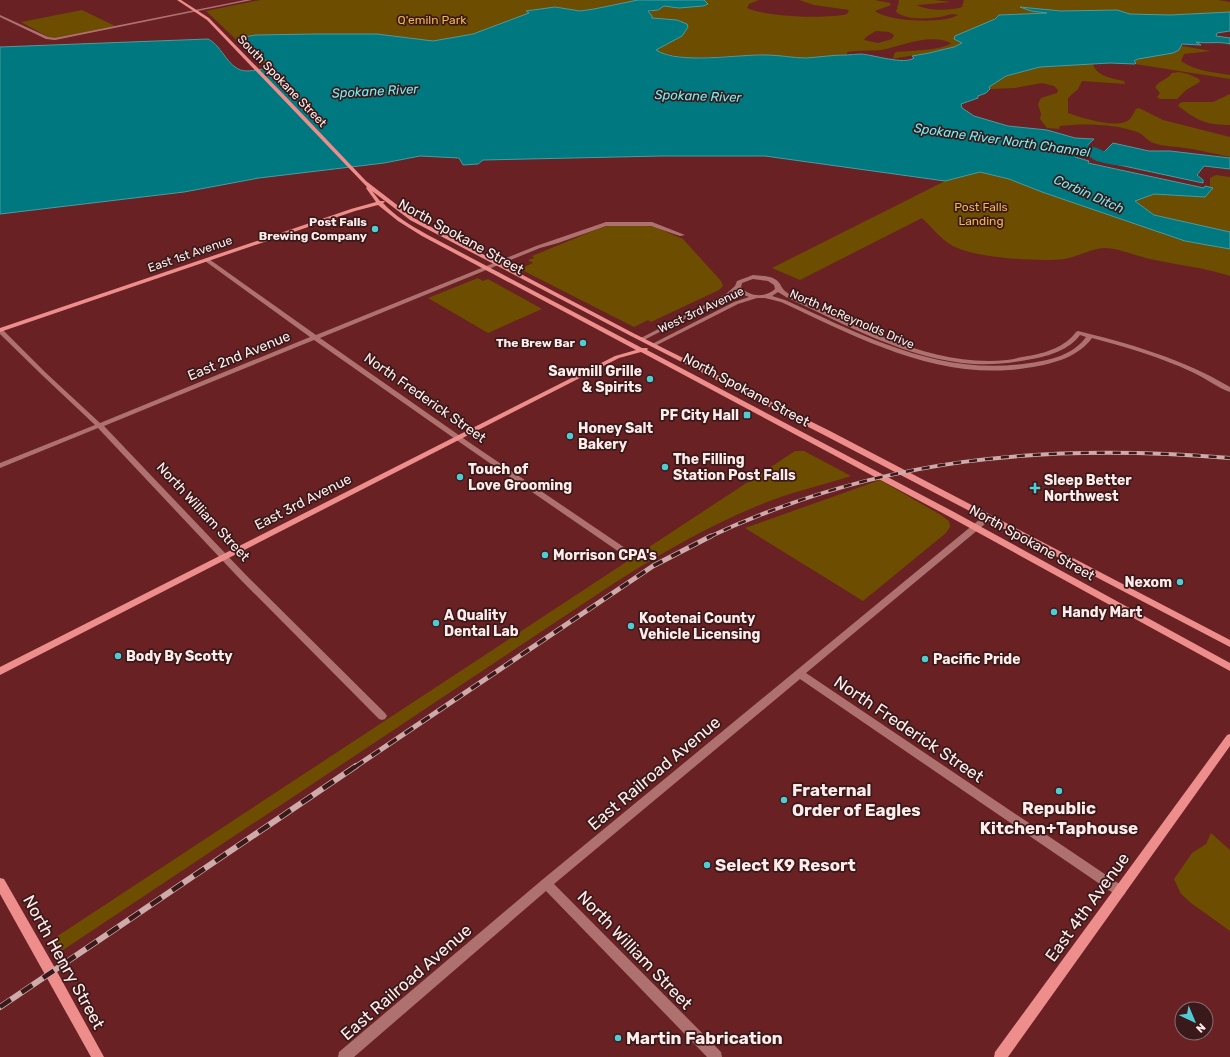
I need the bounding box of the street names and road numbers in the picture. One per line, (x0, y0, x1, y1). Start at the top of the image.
street label: South Spokane Street (234, 32, 330, 130)
street label: North Spokane Street (395, 195, 527, 279)
street label: East 1st Avenue (146, 233, 234, 275)
street label: West 3rd Avenue (656, 284, 746, 336)
street label: North McReynolds Drive (788, 286, 917, 352)
street label: East 2nd Avenue (185, 328, 293, 384)
street label: North Frederick Street (361, 349, 490, 447)
street label: North Spokane Street (680, 349, 813, 431)
street label: North William Street (153, 459, 254, 565)
street label: East 3rd Avenue (252, 470, 354, 534)
street label: North Spokane Street (966, 501, 1098, 585)
street label: North Frederick Street (830, 671, 988, 787)
street label: East Railroad Avenue (584, 712, 724, 834)
street label: East 4th Avenue (1041, 849, 1133, 965)
street label: North William Street (573, 887, 697, 1014)
street label: North Henry Street (19, 892, 109, 1033)
street label: East Railroad Avenue (337, 920, 475, 1044)

